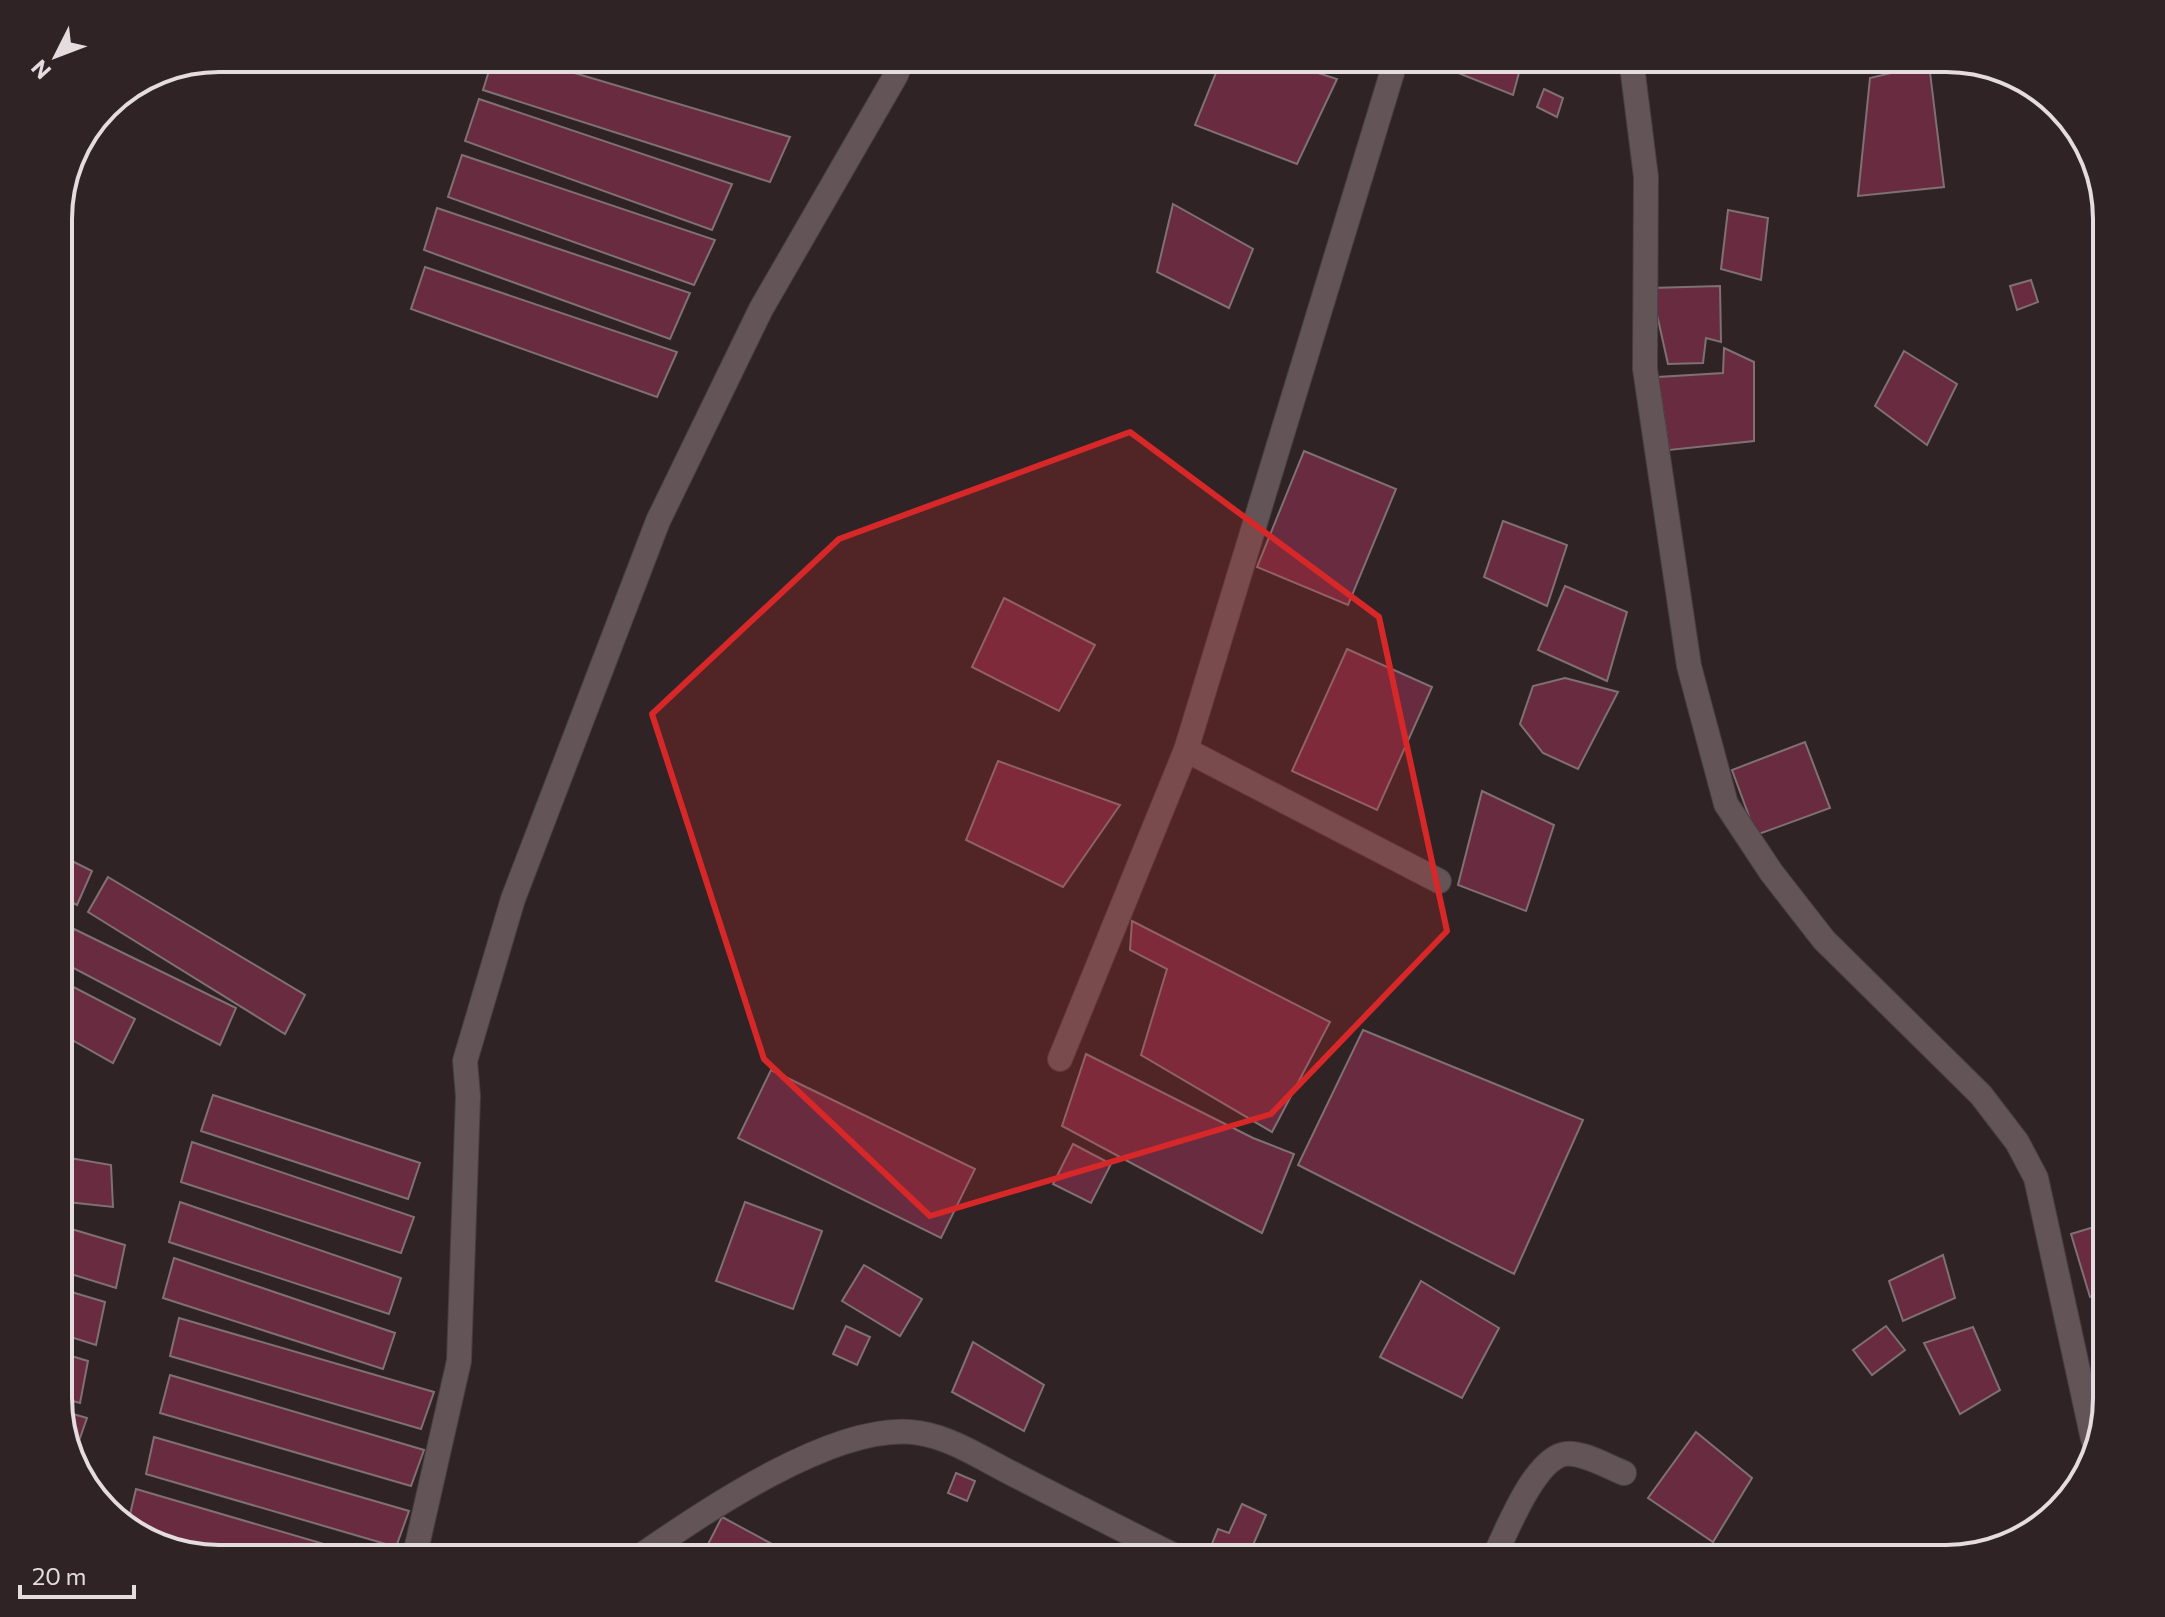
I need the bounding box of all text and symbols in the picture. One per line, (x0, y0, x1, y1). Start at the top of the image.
north arrow (16, 16, 96, 96)
text: N (25, 55, 56, 85)
scale bar (20, 1549, 134, 1599)
text: 20 m (32, 1561, 86, 1590)

